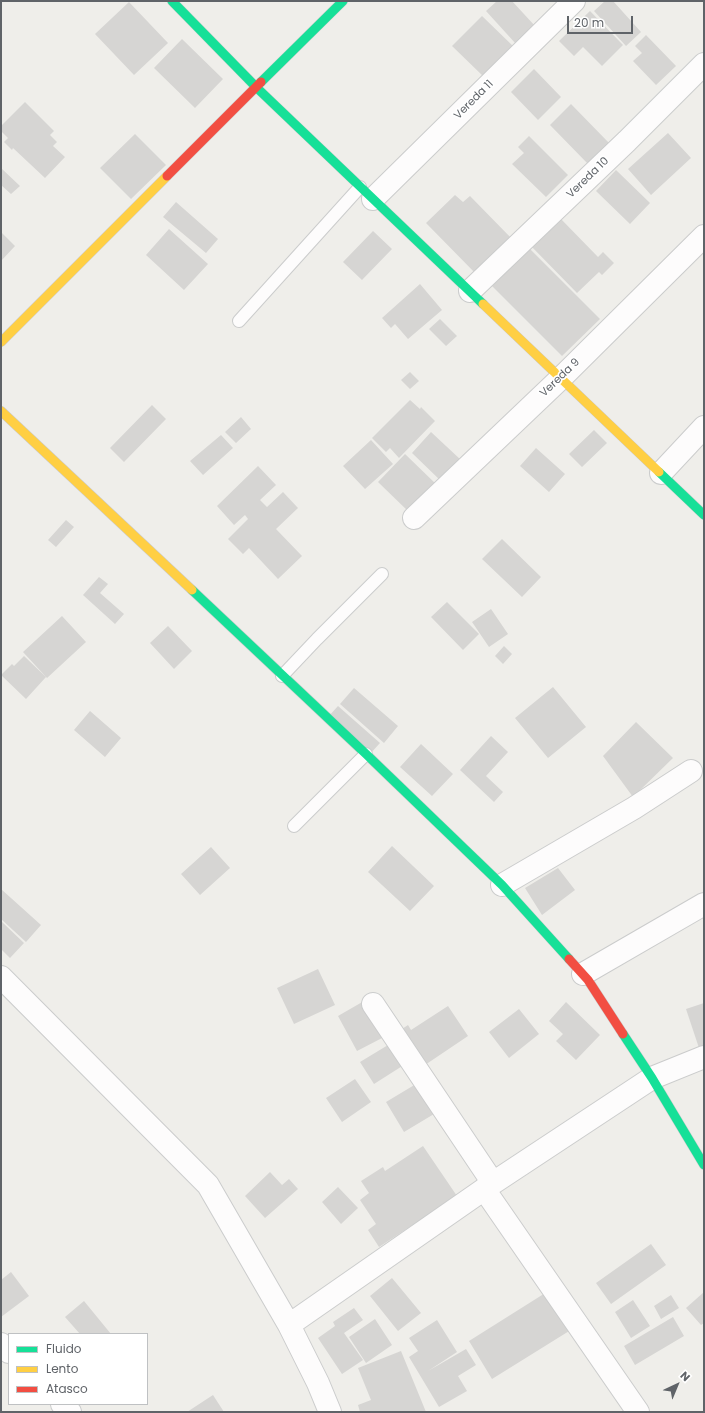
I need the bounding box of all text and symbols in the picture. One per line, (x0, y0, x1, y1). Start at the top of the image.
scale bar (569, 8, 635, 34)
text: 20 m (574, 14, 604, 31)
street label: Vereda 11 (452, 78, 496, 122)
street label: Vereda 10 (564, 155, 612, 201)
street label: Vereda 9 (537, 356, 583, 400)
legend (8, 1333, 148, 1405)
text: Fluido (46, 1340, 81, 1357)
text: Lento (46, 1360, 78, 1377)
north arrow (657, 1365, 697, 1405)
text: N (677, 1368, 694, 1385)
text: Atasco (46, 1380, 88, 1397)

